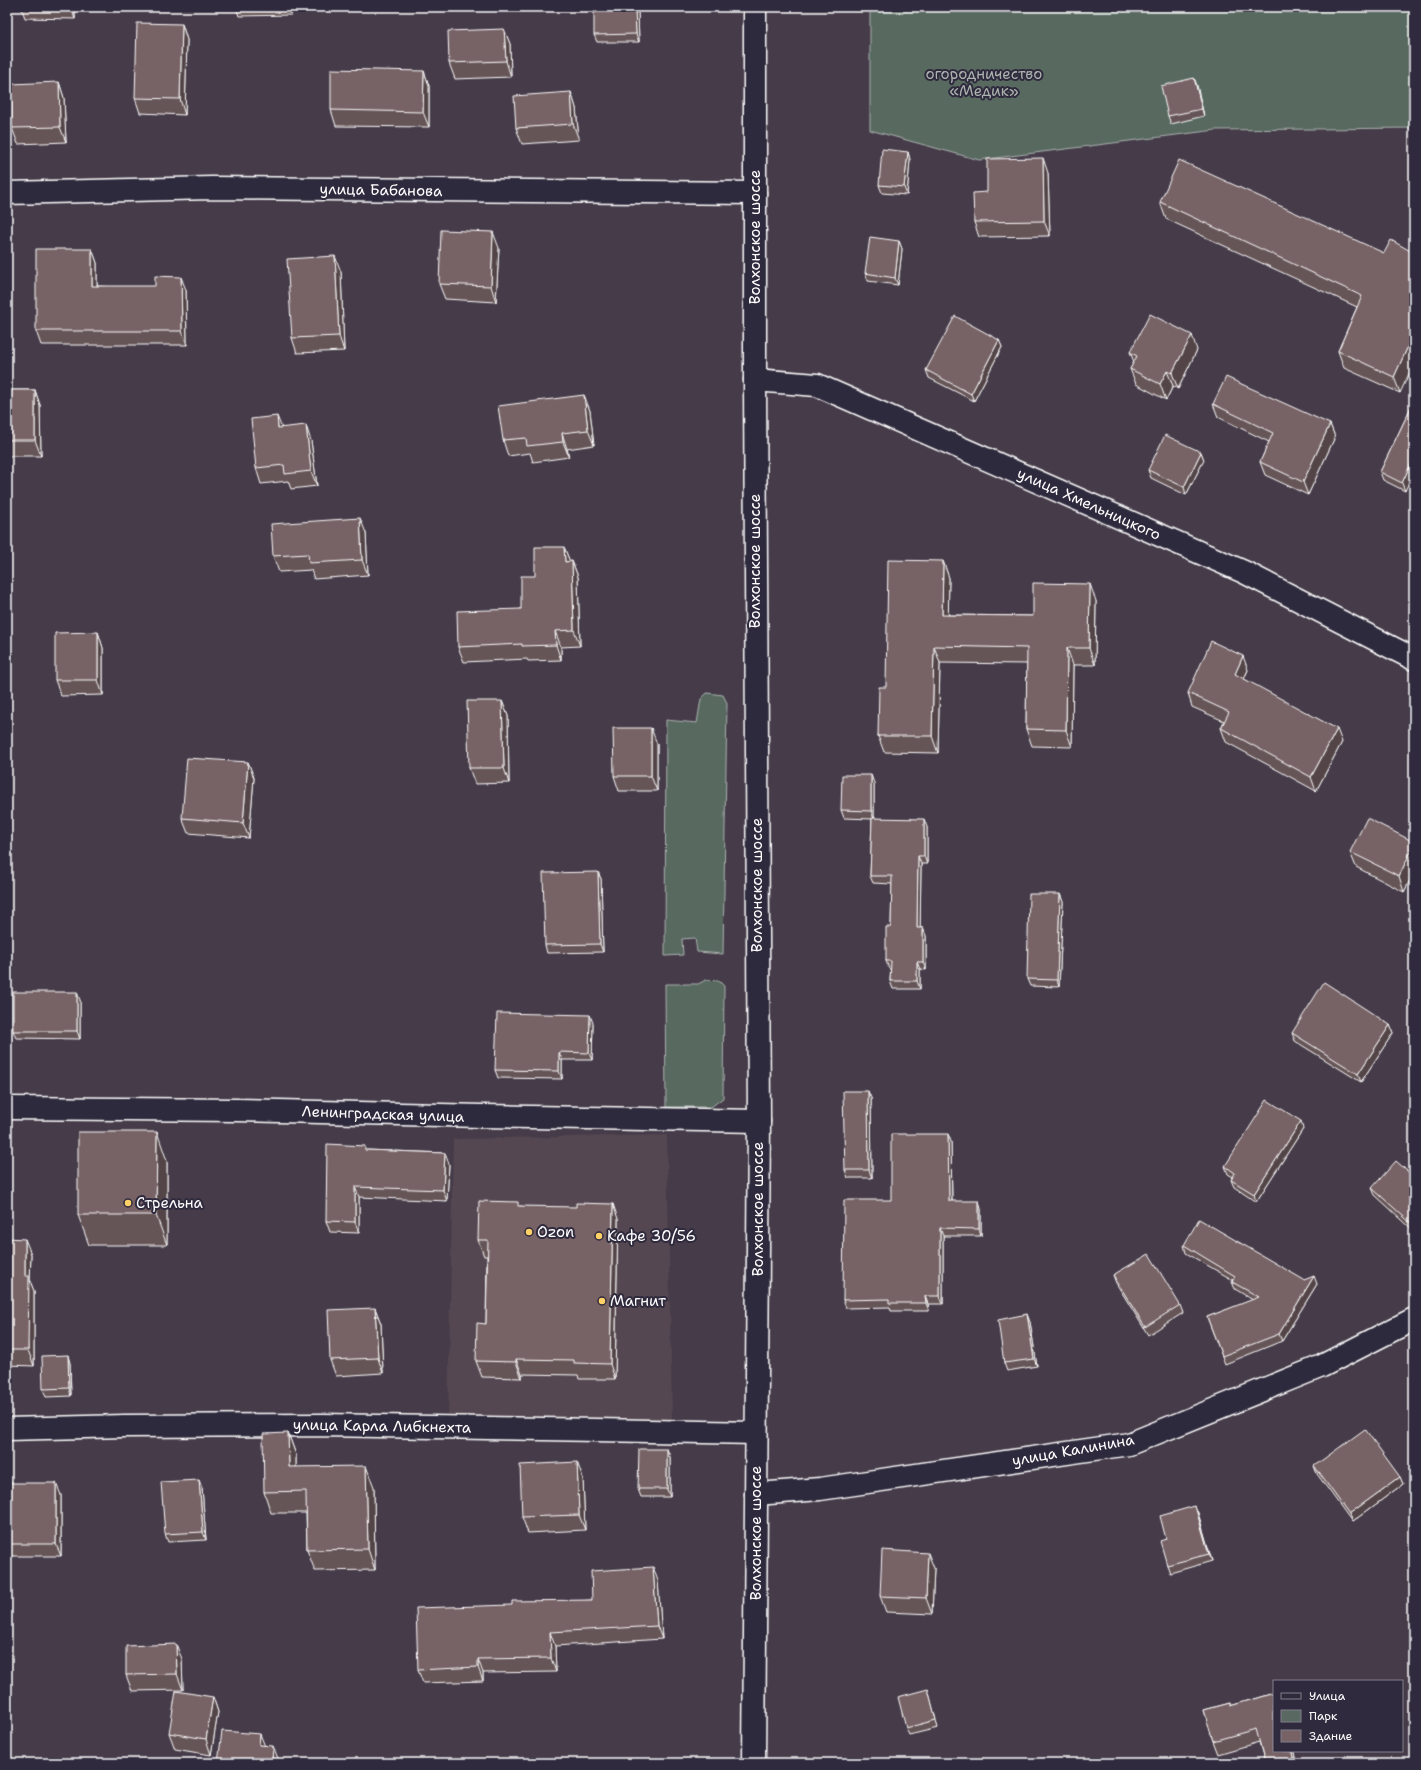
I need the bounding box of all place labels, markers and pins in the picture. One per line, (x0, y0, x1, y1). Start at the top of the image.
place label: Стрельна (136, 1193, 204, 1213)
marker: Стрельна (123, 1198, 133, 1208)
place label: Ozon (537, 1222, 574, 1242)
place label: Кафе 30/56 (607, 1226, 696, 1246)
marker: Ozon (524, 1227, 534, 1237)
marker: Кафе 30/56 (594, 1231, 604, 1241)
place label: Магнит (610, 1291, 666, 1311)
marker: Магнит (597, 1296, 607, 1306)

